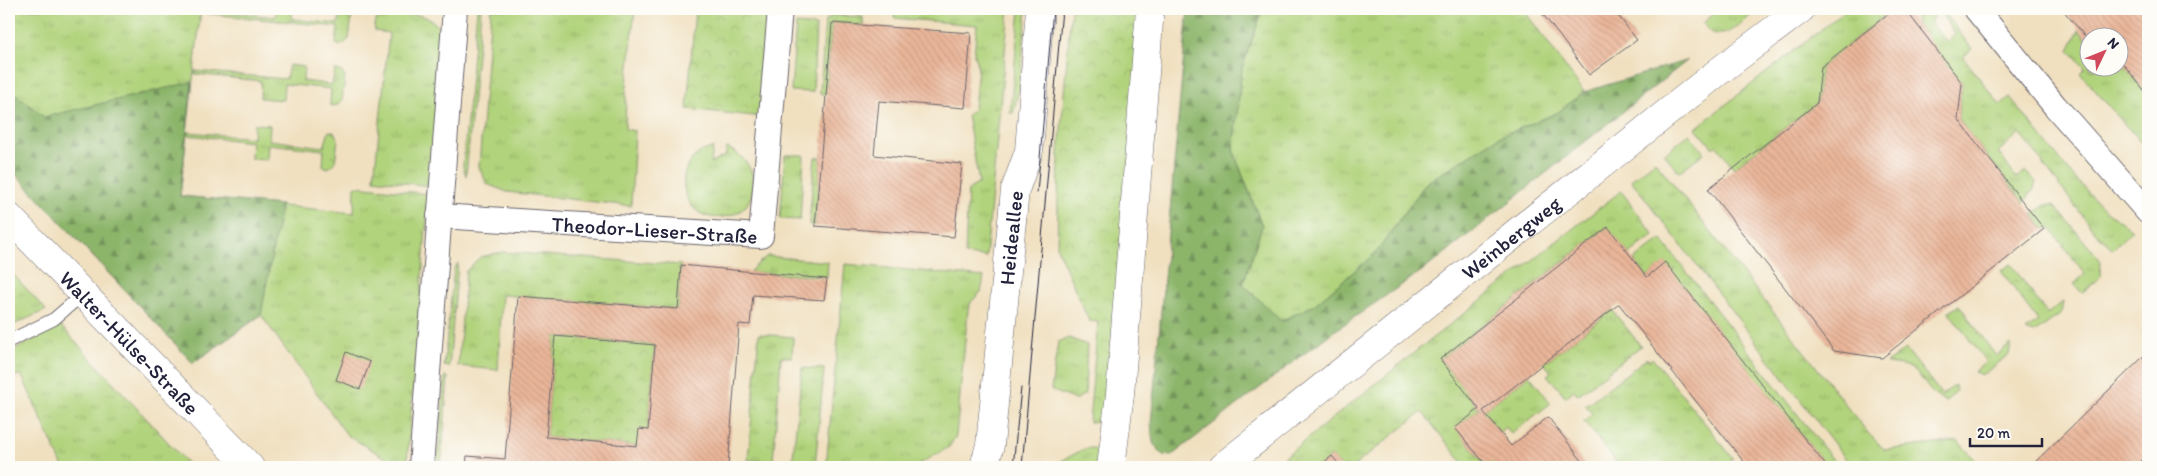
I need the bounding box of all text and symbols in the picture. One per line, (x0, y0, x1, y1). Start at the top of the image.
north arrow (2080, 28, 2130, 78)
text: N (2104, 34, 2123, 53)
street label: Heideallee (993, 189, 1027, 286)
street label: Weinbergweg (1456, 190, 1565, 284)
street label: Theodor-Lieser-Straße (551, 211, 758, 248)
street label: Walter-Hülse-Straße (55, 265, 205, 419)
scale bar (1970, 416, 2042, 448)
text: 20 m (1977, 424, 2011, 442)

